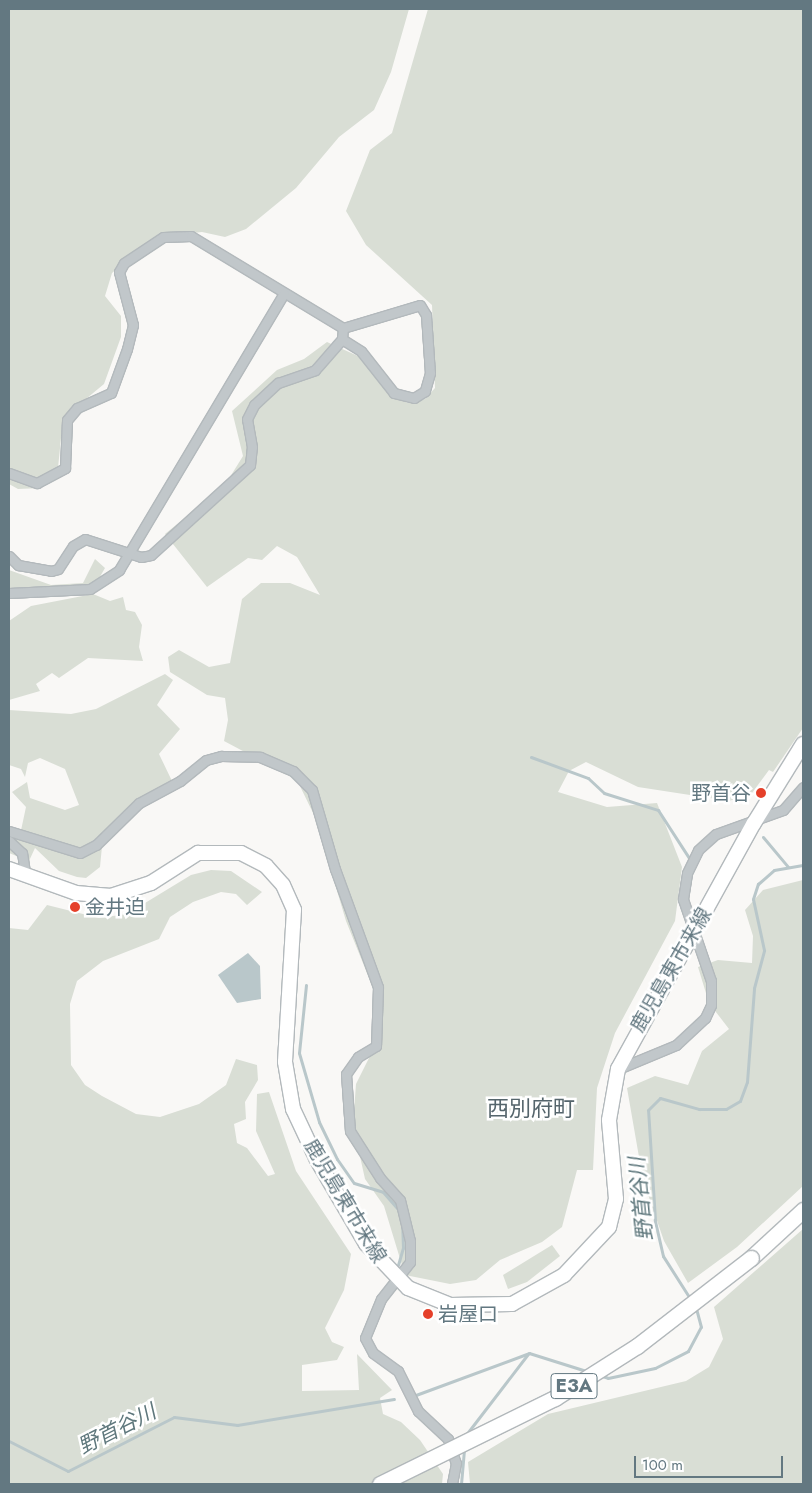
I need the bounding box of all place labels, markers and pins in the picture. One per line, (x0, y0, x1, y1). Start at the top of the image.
place label: 野首谷 (691, 781, 751, 805)
marker: 野首谷 (755, 787, 767, 799)
place label: 金井迫 (85, 895, 145, 919)
marker: 金井迫 (69, 901, 81, 913)
place label: 岩屋口 (438, 1302, 498, 1326)
marker: 岩屋口 (422, 1308, 434, 1320)

